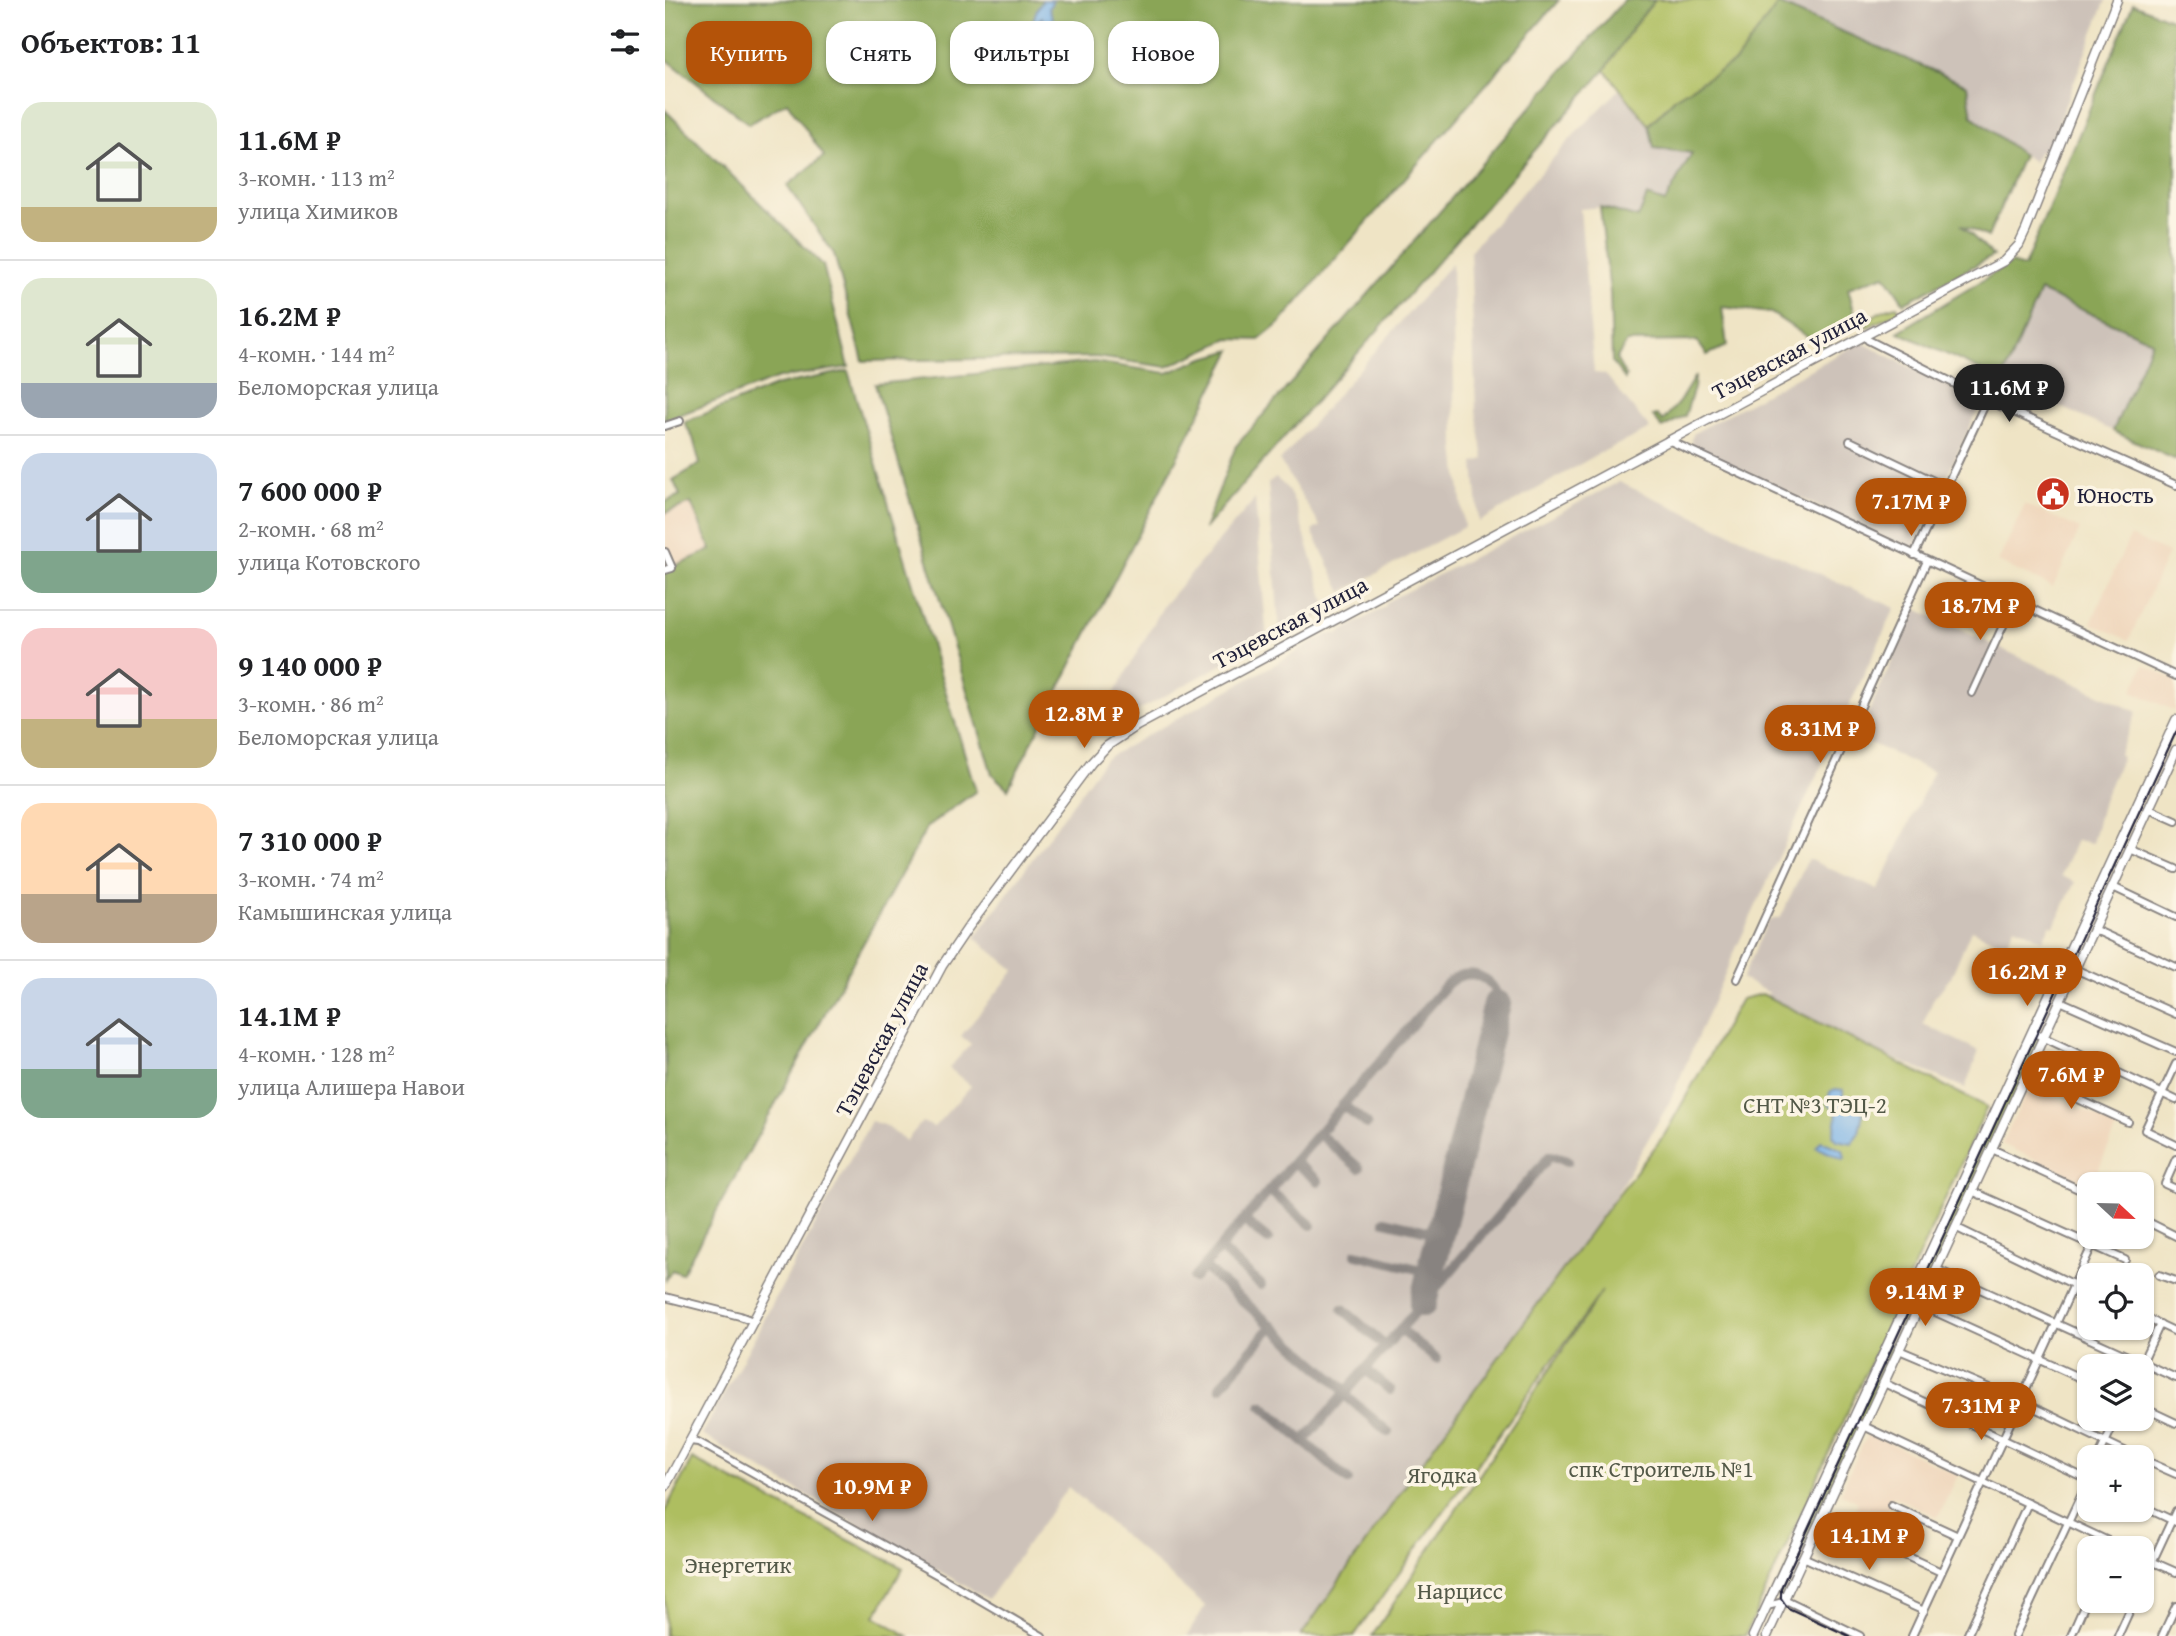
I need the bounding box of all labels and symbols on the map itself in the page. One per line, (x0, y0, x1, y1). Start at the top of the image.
street label: Тэцевская улица (1706, 298, 1872, 408)
pin: 11.6M ₽ (1944, 364, 2074, 424)
public building icon: Юность (2034, 475, 2072, 513)
pin: 7.17M ₽ (1846, 478, 1976, 538)
place label: Юность (2077, 478, 2154, 511)
street label: Тэцевская улица (1207, 567, 1373, 677)
pin: 18.7M ₽ (1915, 582, 2045, 642)
pin: 12.8M ₽ (1019, 690, 1149, 750)
pin: 8.31M ₽ (1755, 706, 1885, 765)
pin: 16.2M ₽ (1962, 948, 2092, 1008)
street label: Тэцевская улица (826, 956, 936, 1122)
pin: 7.6M ₽ (2014, 1052, 2128, 1111)
park label: СНТ №3 ТЭЦ-2 (1743, 1088, 1887, 1121)
north arrow (2077, 1172, 2154, 1250)
pin: 9.14M ₽ (1860, 1268, 1990, 1328)
pin: 7.31M ₽ (1916, 1382, 2046, 1442)
park label: спк Строитель №1 (1569, 1452, 1753, 1485)
park label: Ягодка (1406, 1458, 1477, 1491)
pin: 10.9M ₽ (807, 1464, 937, 1523)
pin: 14.1M ₽ (1804, 1512, 1934, 1572)
park label: Энергетик (684, 1548, 792, 1581)
park label: Нарцисс (1417, 1574, 1503, 1607)

